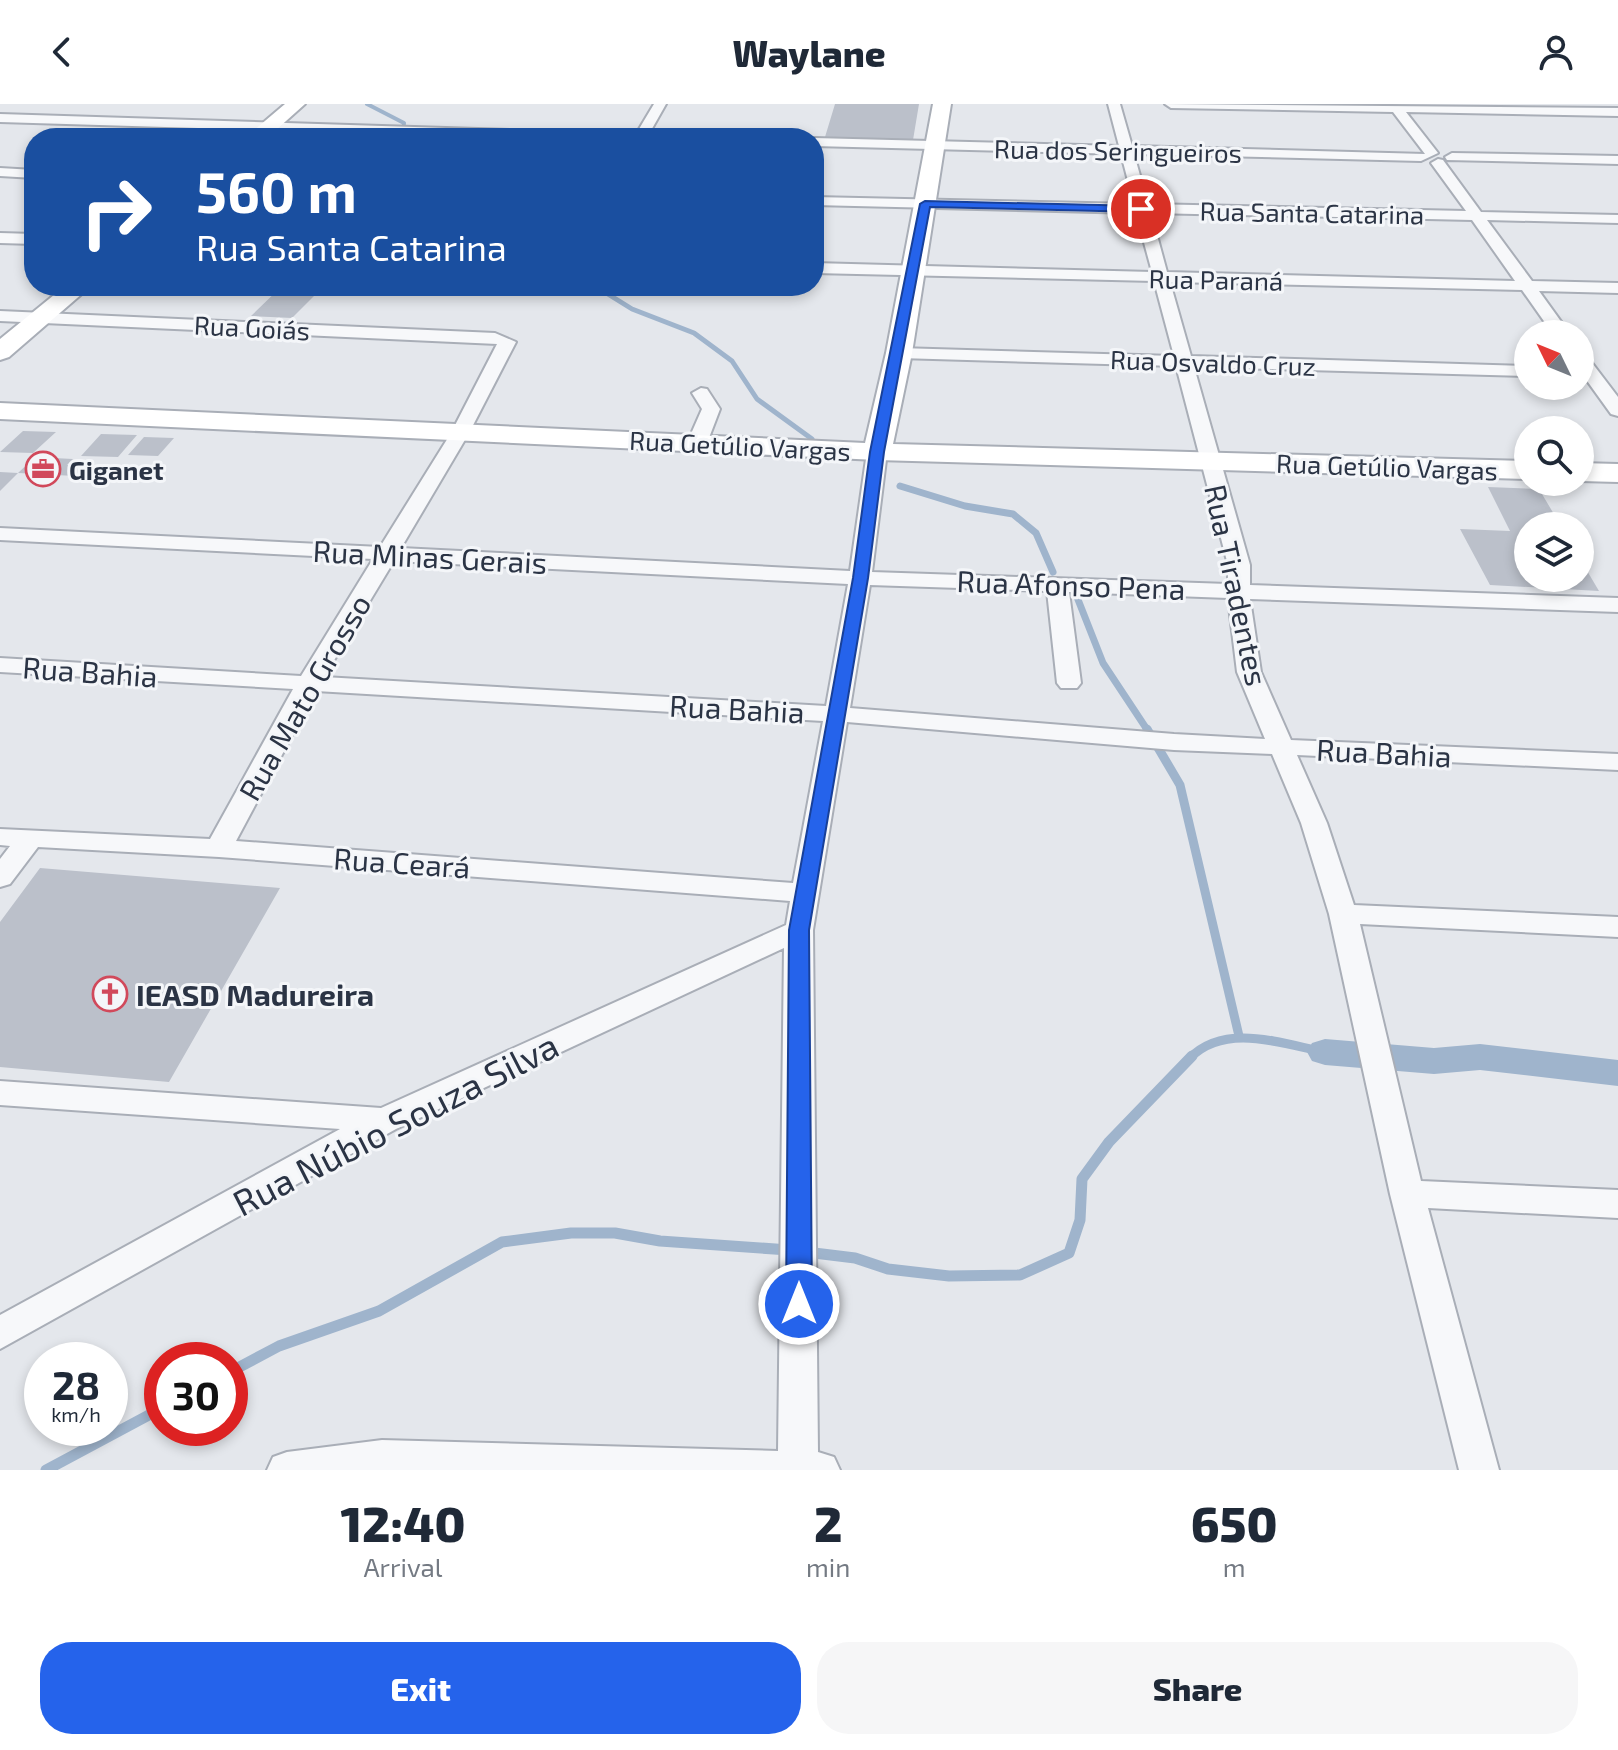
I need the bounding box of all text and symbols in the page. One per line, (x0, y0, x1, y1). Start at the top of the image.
icon: back (40, 30, 84, 74)
icon: person (1534, 30, 1578, 74)
text: Waylane (732, 31, 886, 74)
street label: Rua dos Seringueiros (994, 132, 1242, 168)
text: 560 m (196, 157, 357, 224)
icon: right (64, 160, 168, 264)
pin (1107, 175, 1175, 243)
icon: arrive (1119, 187, 1163, 231)
street label: Rua Santa Catarina (1200, 195, 1424, 229)
text: Rua Santa Catarina (196, 225, 507, 268)
street label: Rua Paraná (1148, 262, 1284, 296)
street label: Rua Goiás (193, 308, 311, 346)
north arrow (1514, 320, 1594, 400)
map controls (1514, 320, 1594, 592)
street label: Rua Osvaldo Cruz (1110, 343, 1316, 381)
button: search (1514, 416, 1594, 496)
street label: Rua Getúlio Vargas (629, 424, 851, 466)
street label: Rua Getúlio Vargas (1276, 447, 1498, 485)
office icon: Giganet (24, 450, 62, 488)
place label: Giganet (69, 454, 164, 485)
street label: Rua Tiradentes (1198, 481, 1276, 689)
button: layers (1514, 512, 1594, 592)
street label: Rua Minas Gerais (312, 532, 548, 580)
street label: Rua Afonso Pena (956, 562, 1186, 606)
street label: Rua Mato Grosso (230, 588, 378, 806)
street label: Rua Bahia (21, 648, 159, 694)
street label: Rua Bahia (669, 686, 805, 730)
street label: Rua Bahia (1316, 730, 1452, 774)
street label: Rua Ceará (332, 839, 472, 885)
church icon: IEASD Madureira (91, 975, 129, 1013)
place label: IEASD Madureira (136, 976, 374, 1012)
street label: Rua Núbio Souza Silva (225, 1022, 565, 1224)
position arrow (757, 1262, 841, 1346)
speed limit sign: 30 (144, 1342, 248, 1446)
text: 28 (52, 1360, 100, 1408)
text: km/h (51, 1402, 101, 1426)
text: 12:40 (340, 1494, 466, 1552)
text: 2 (814, 1494, 842, 1552)
text: 650 (1191, 1494, 1278, 1552)
text: Arrival (363, 1551, 443, 1582)
text: min (806, 1551, 850, 1582)
text: m (1223, 1551, 1246, 1582)
button: Exit (40, 1642, 801, 1734)
button: Share (817, 1642, 1578, 1734)

